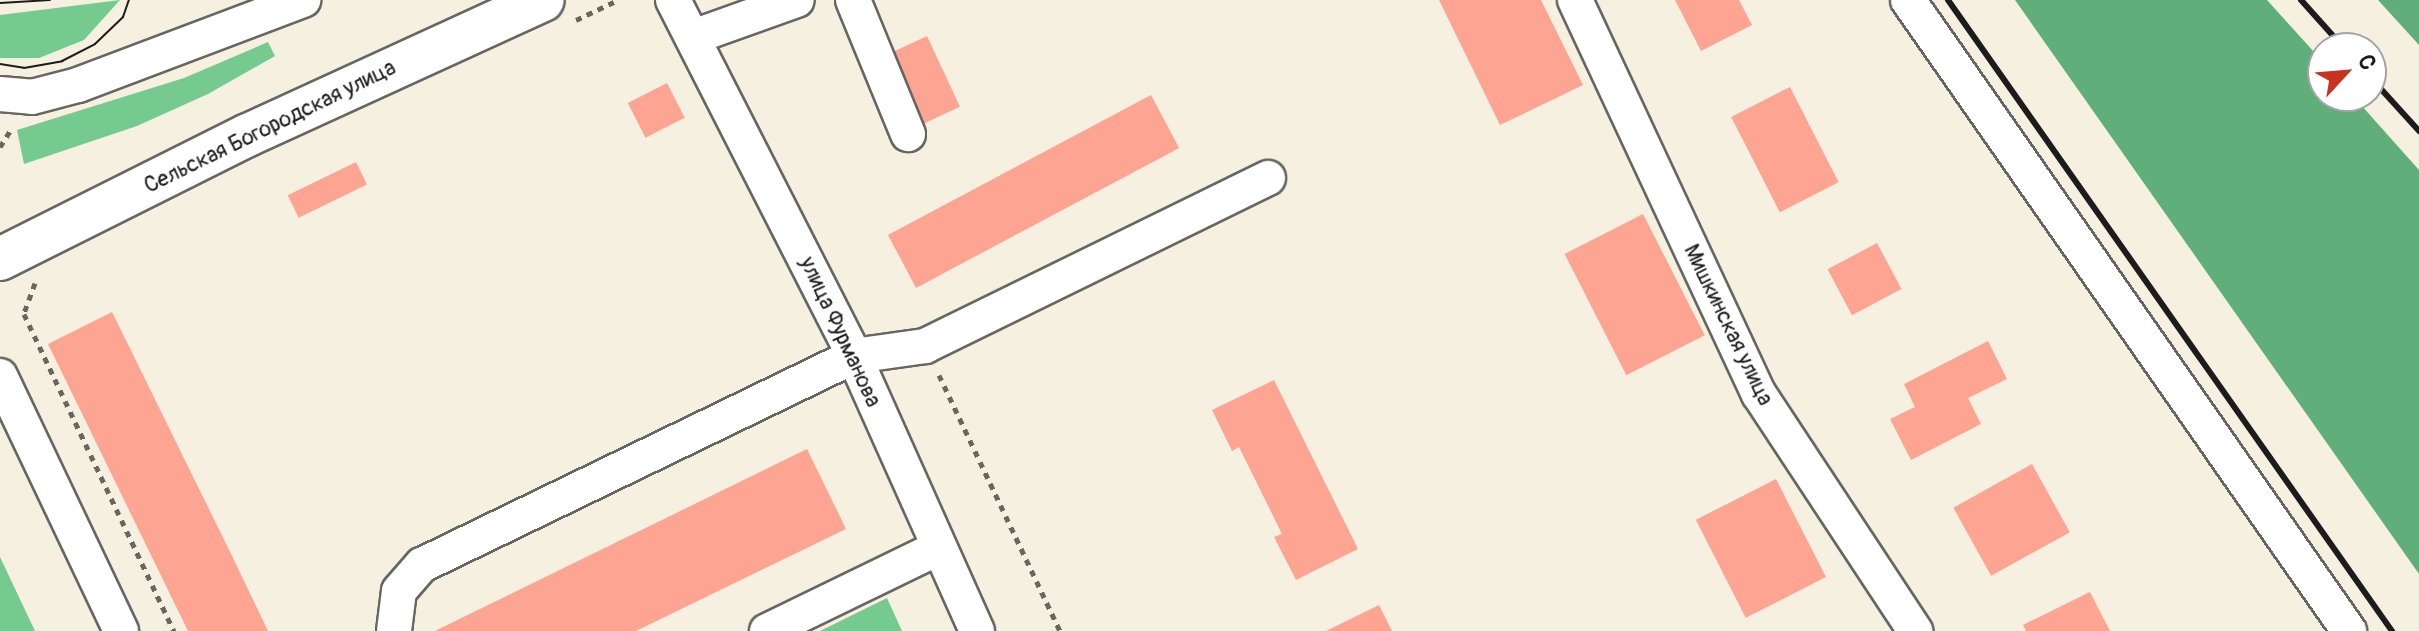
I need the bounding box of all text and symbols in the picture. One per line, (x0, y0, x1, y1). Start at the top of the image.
north arrow (2307, 32, 2387, 112)
text: С (2351, 50, 2382, 75)
street label: Сельская Богородская улица (140, 55, 400, 199)
street label: Мишкинская улица (1678, 240, 1778, 410)
street label: улица Фурманова (794, 253, 886, 411)

